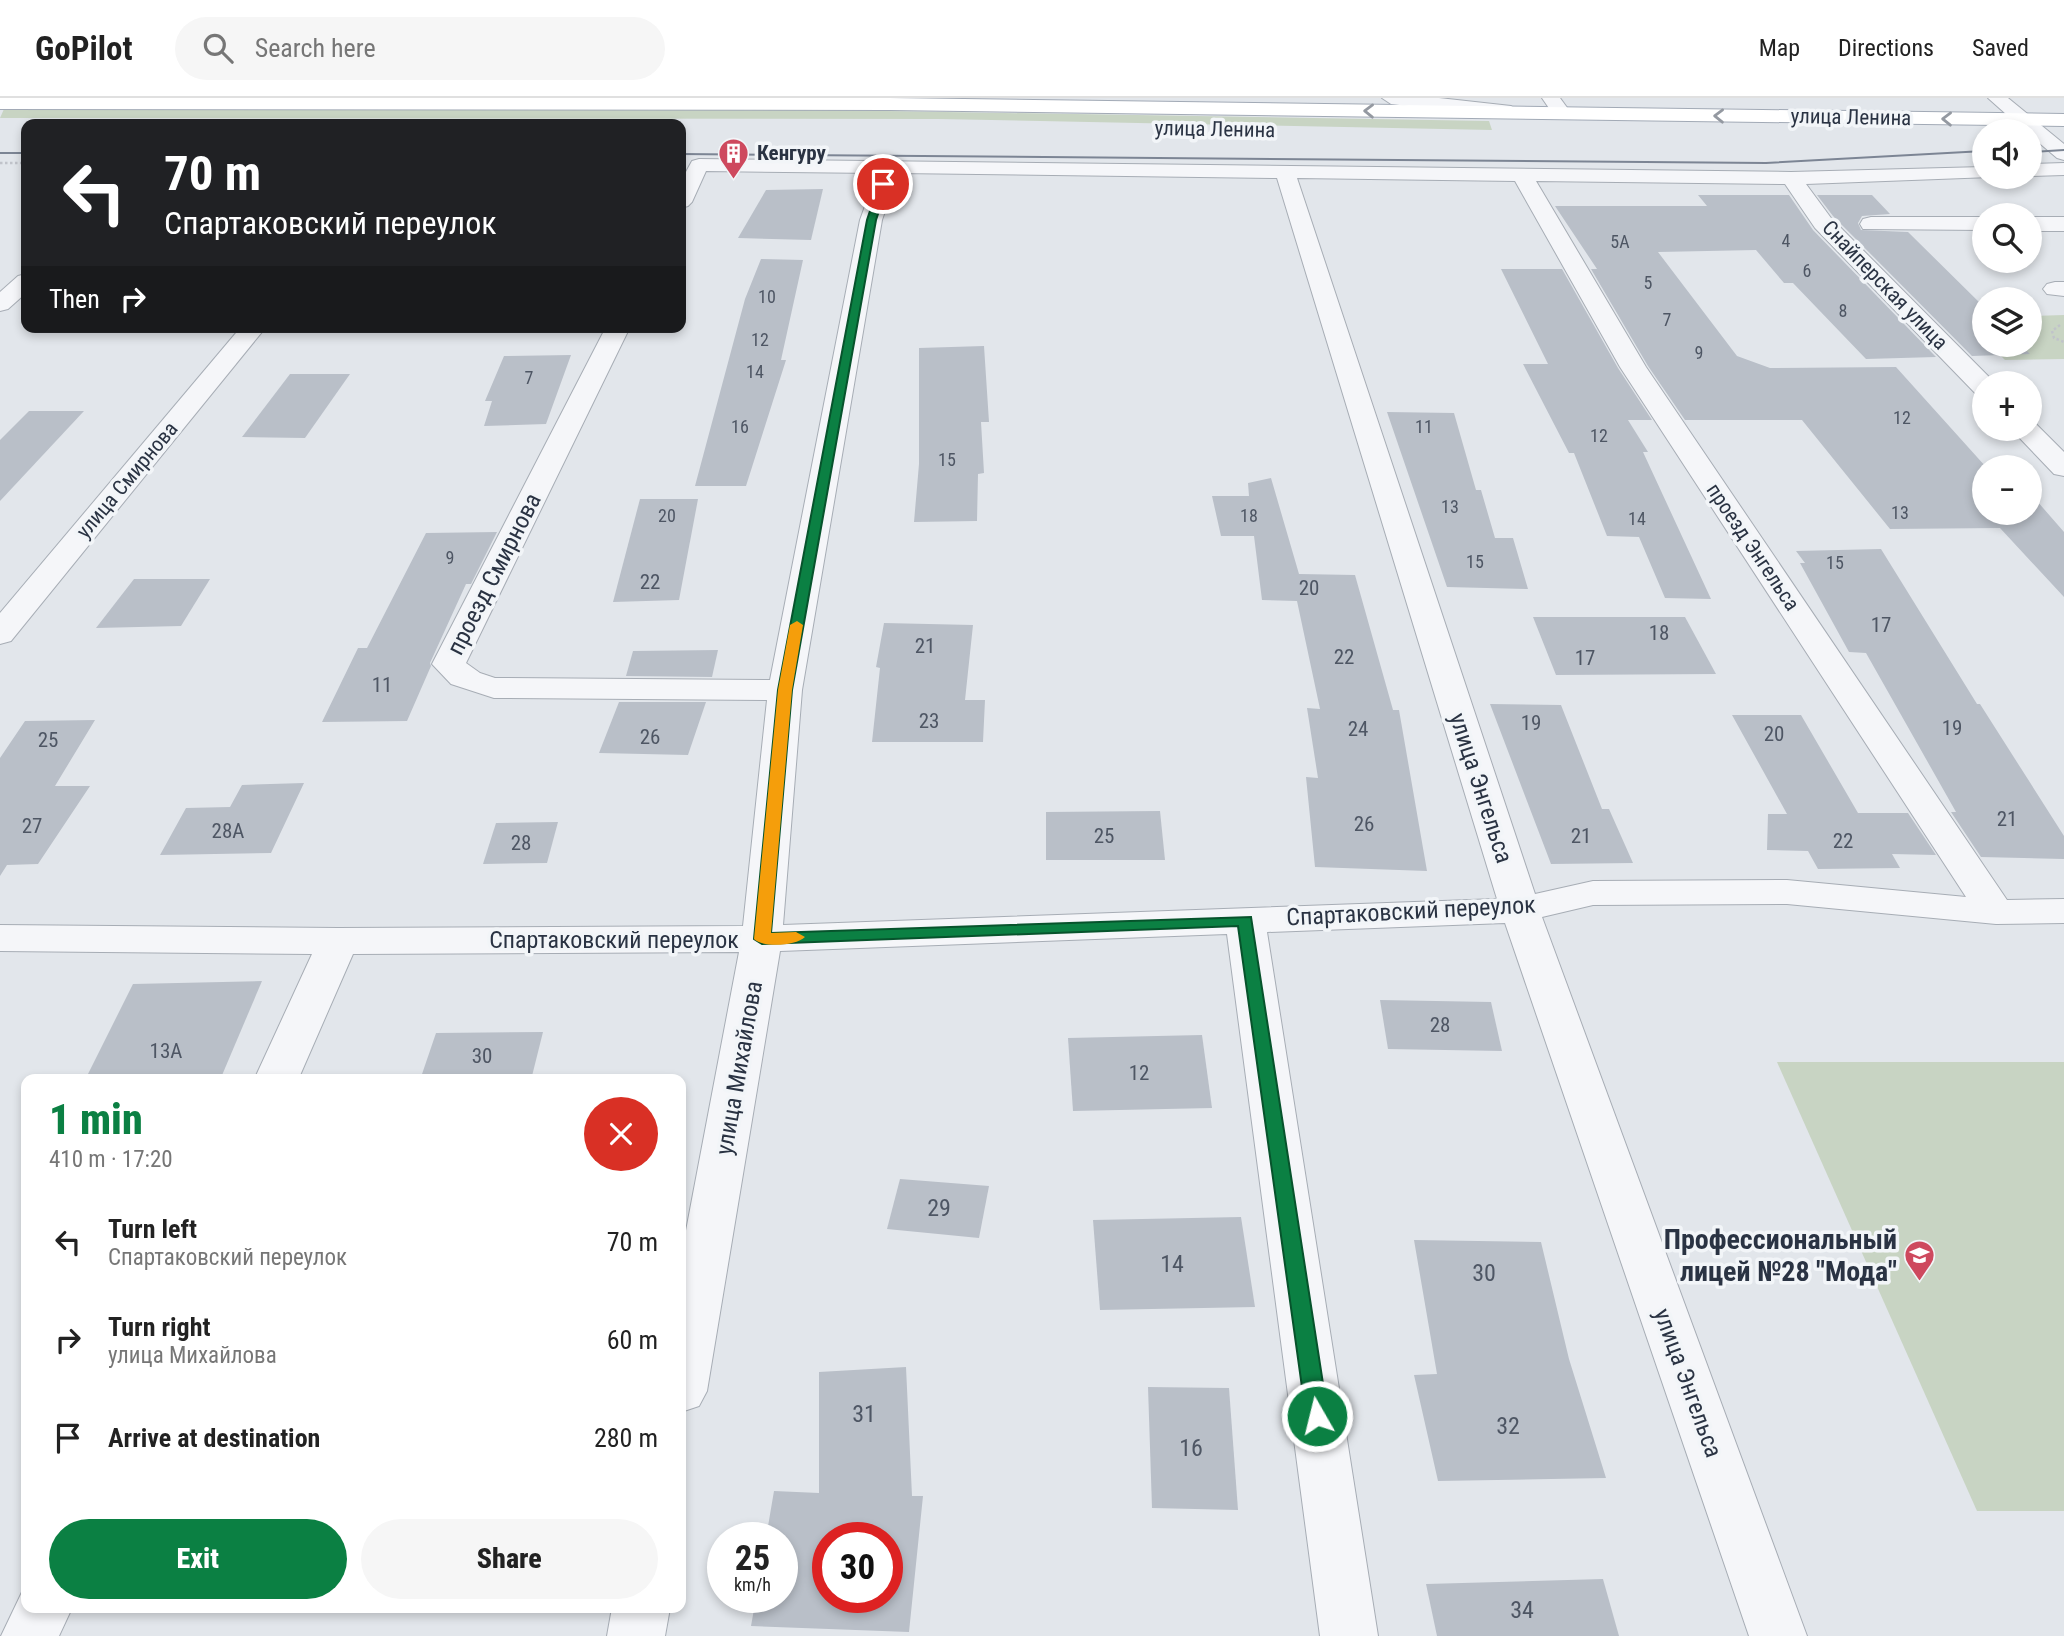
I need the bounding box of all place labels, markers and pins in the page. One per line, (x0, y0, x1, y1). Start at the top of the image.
building icon: Кенгуру (717, 136, 751, 180)
place label: Кенгуру (757, 141, 827, 165)
pin (853, 154, 913, 214)
place label: Профессиональный лицей №28 "Мода" (1664, 1223, 1897, 1288)
school or university icon: Профессиональный лицей №28 "Мода" (1903, 1238, 1937, 1282)

